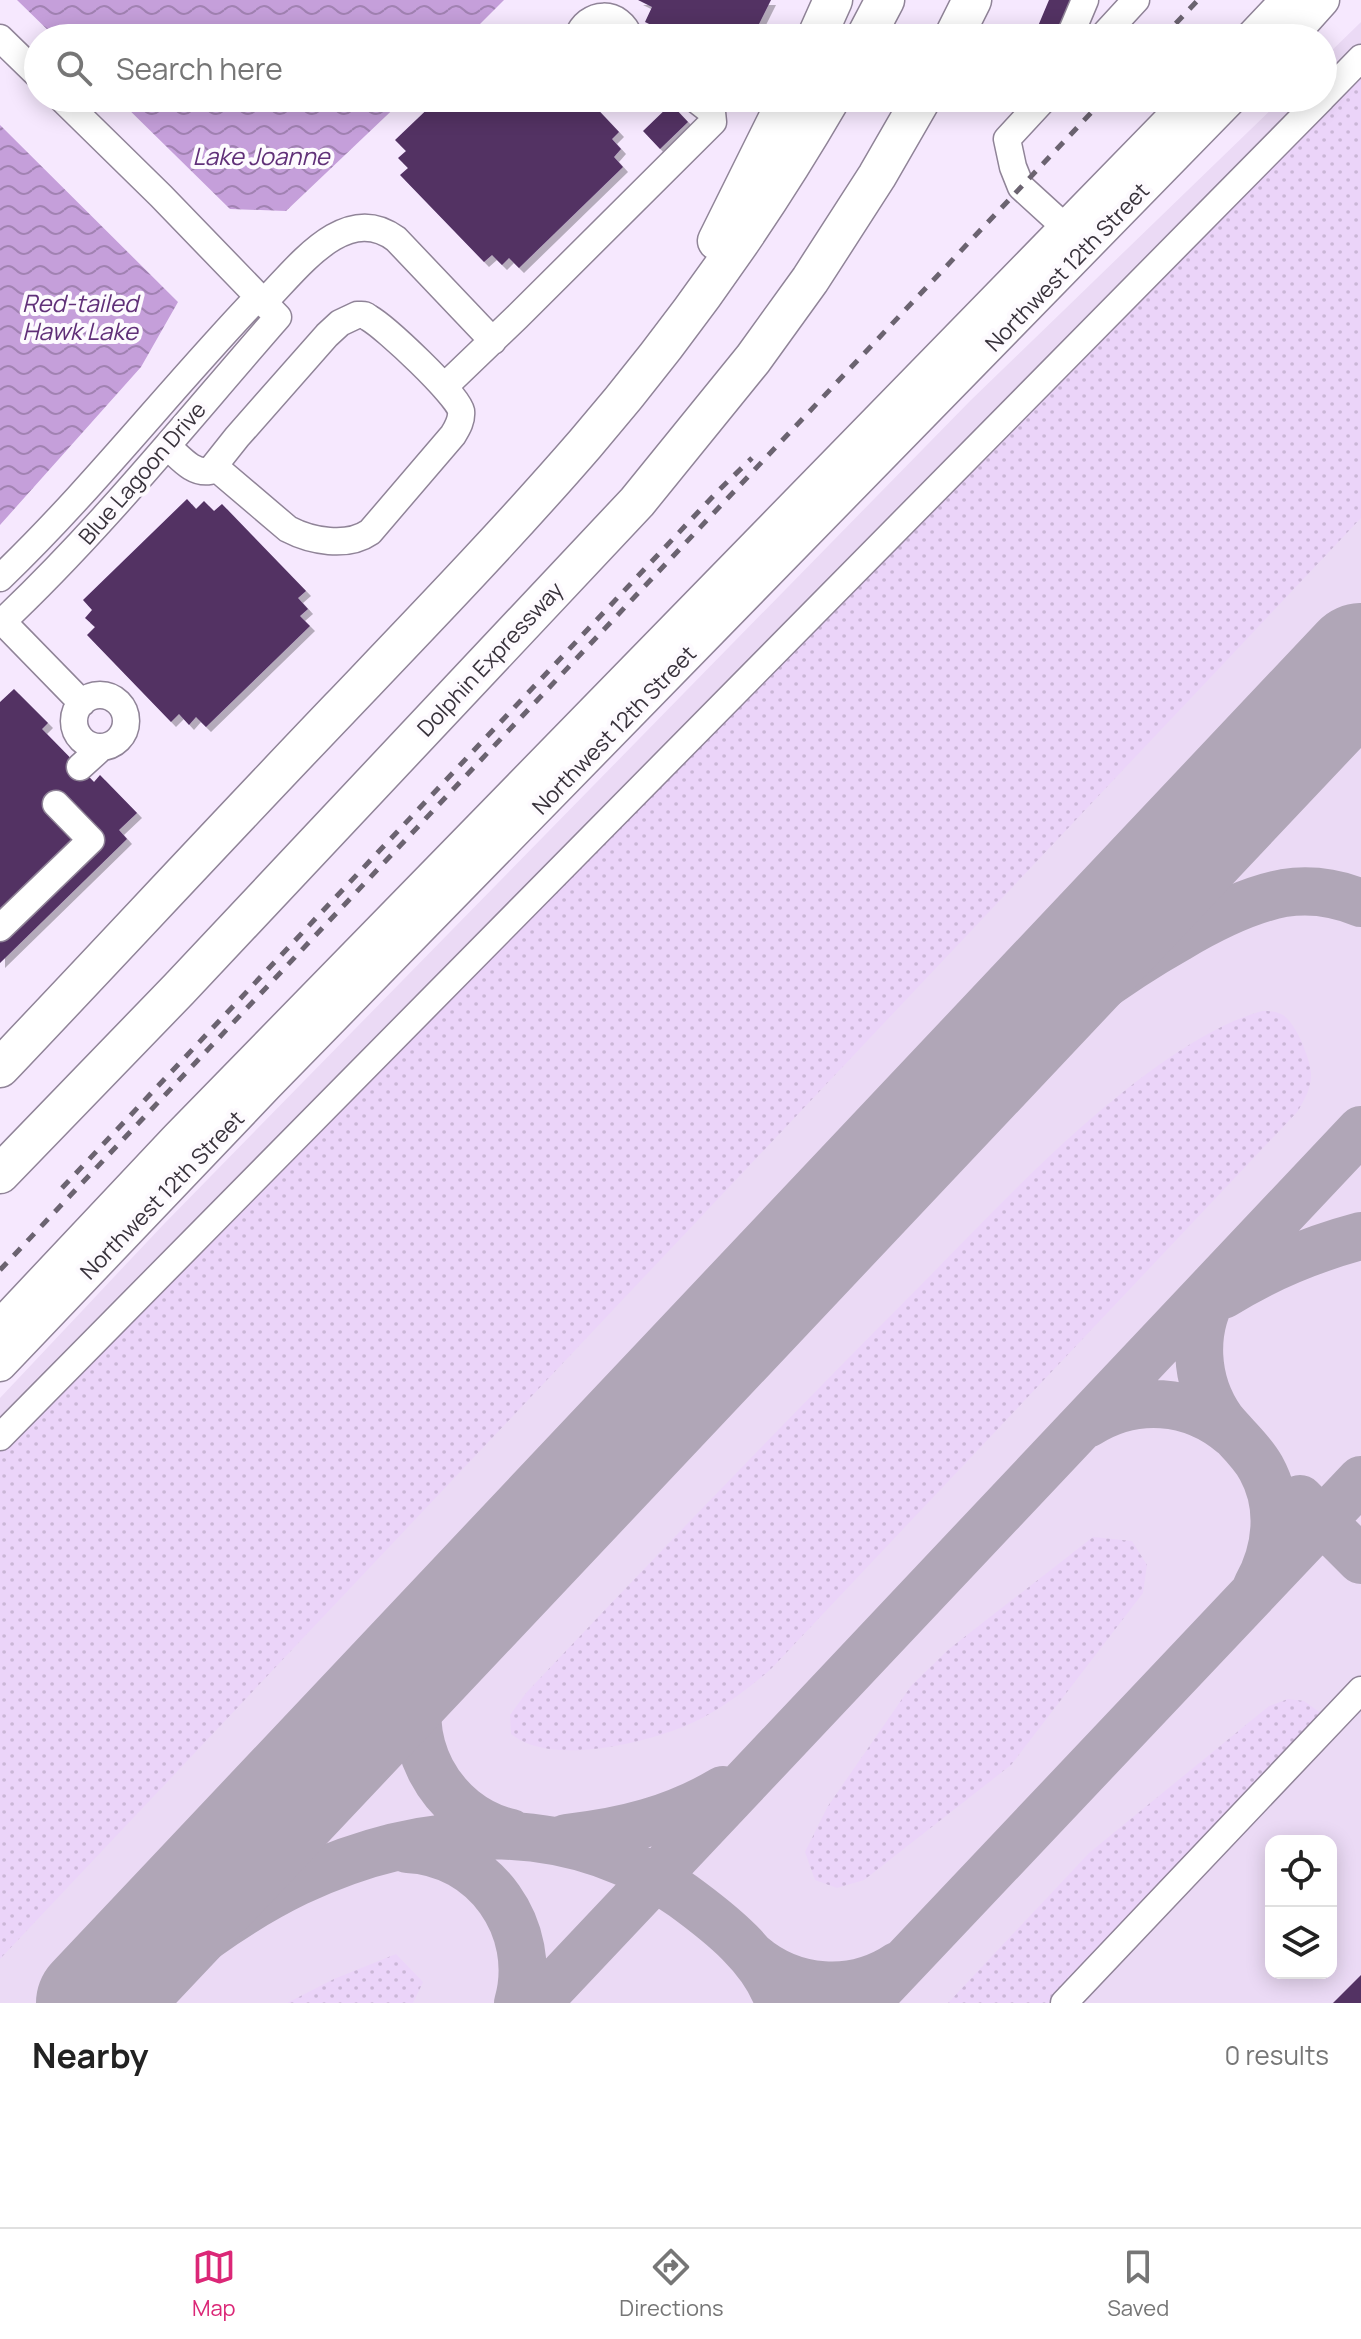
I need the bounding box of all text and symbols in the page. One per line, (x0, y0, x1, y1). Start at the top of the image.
search box (24, 24, 1337, 112)
icon: search (52, 46, 96, 90)
text: Search here (116, 48, 283, 89)
water label: Lake Joanne (192, 139, 332, 172)
street label: Northwest 12th Street (978, 176, 1156, 358)
water label: Red-tailed Hawk Lake (22, 286, 141, 347)
street label: Blue Lagoon Drive (72, 395, 213, 551)
street label: Dolphin Expressway (410, 575, 570, 743)
street label: Northwest 12th Street (525, 639, 703, 821)
street label: Northwest 12th Street (73, 1104, 251, 1286)
map controls (1265, 1835, 1337, 1979)
button: locate (1265, 1835, 1337, 1907)
button: layers (1265, 1907, 1337, 1979)
text: Nearby (32, 2032, 148, 2078)
text: 0 results (1224, 2037, 1329, 2073)
tab: Map (192, 2245, 236, 2323)
tab: Directions (619, 2245, 724, 2323)
tab: Saved (1107, 2245, 1169, 2323)

